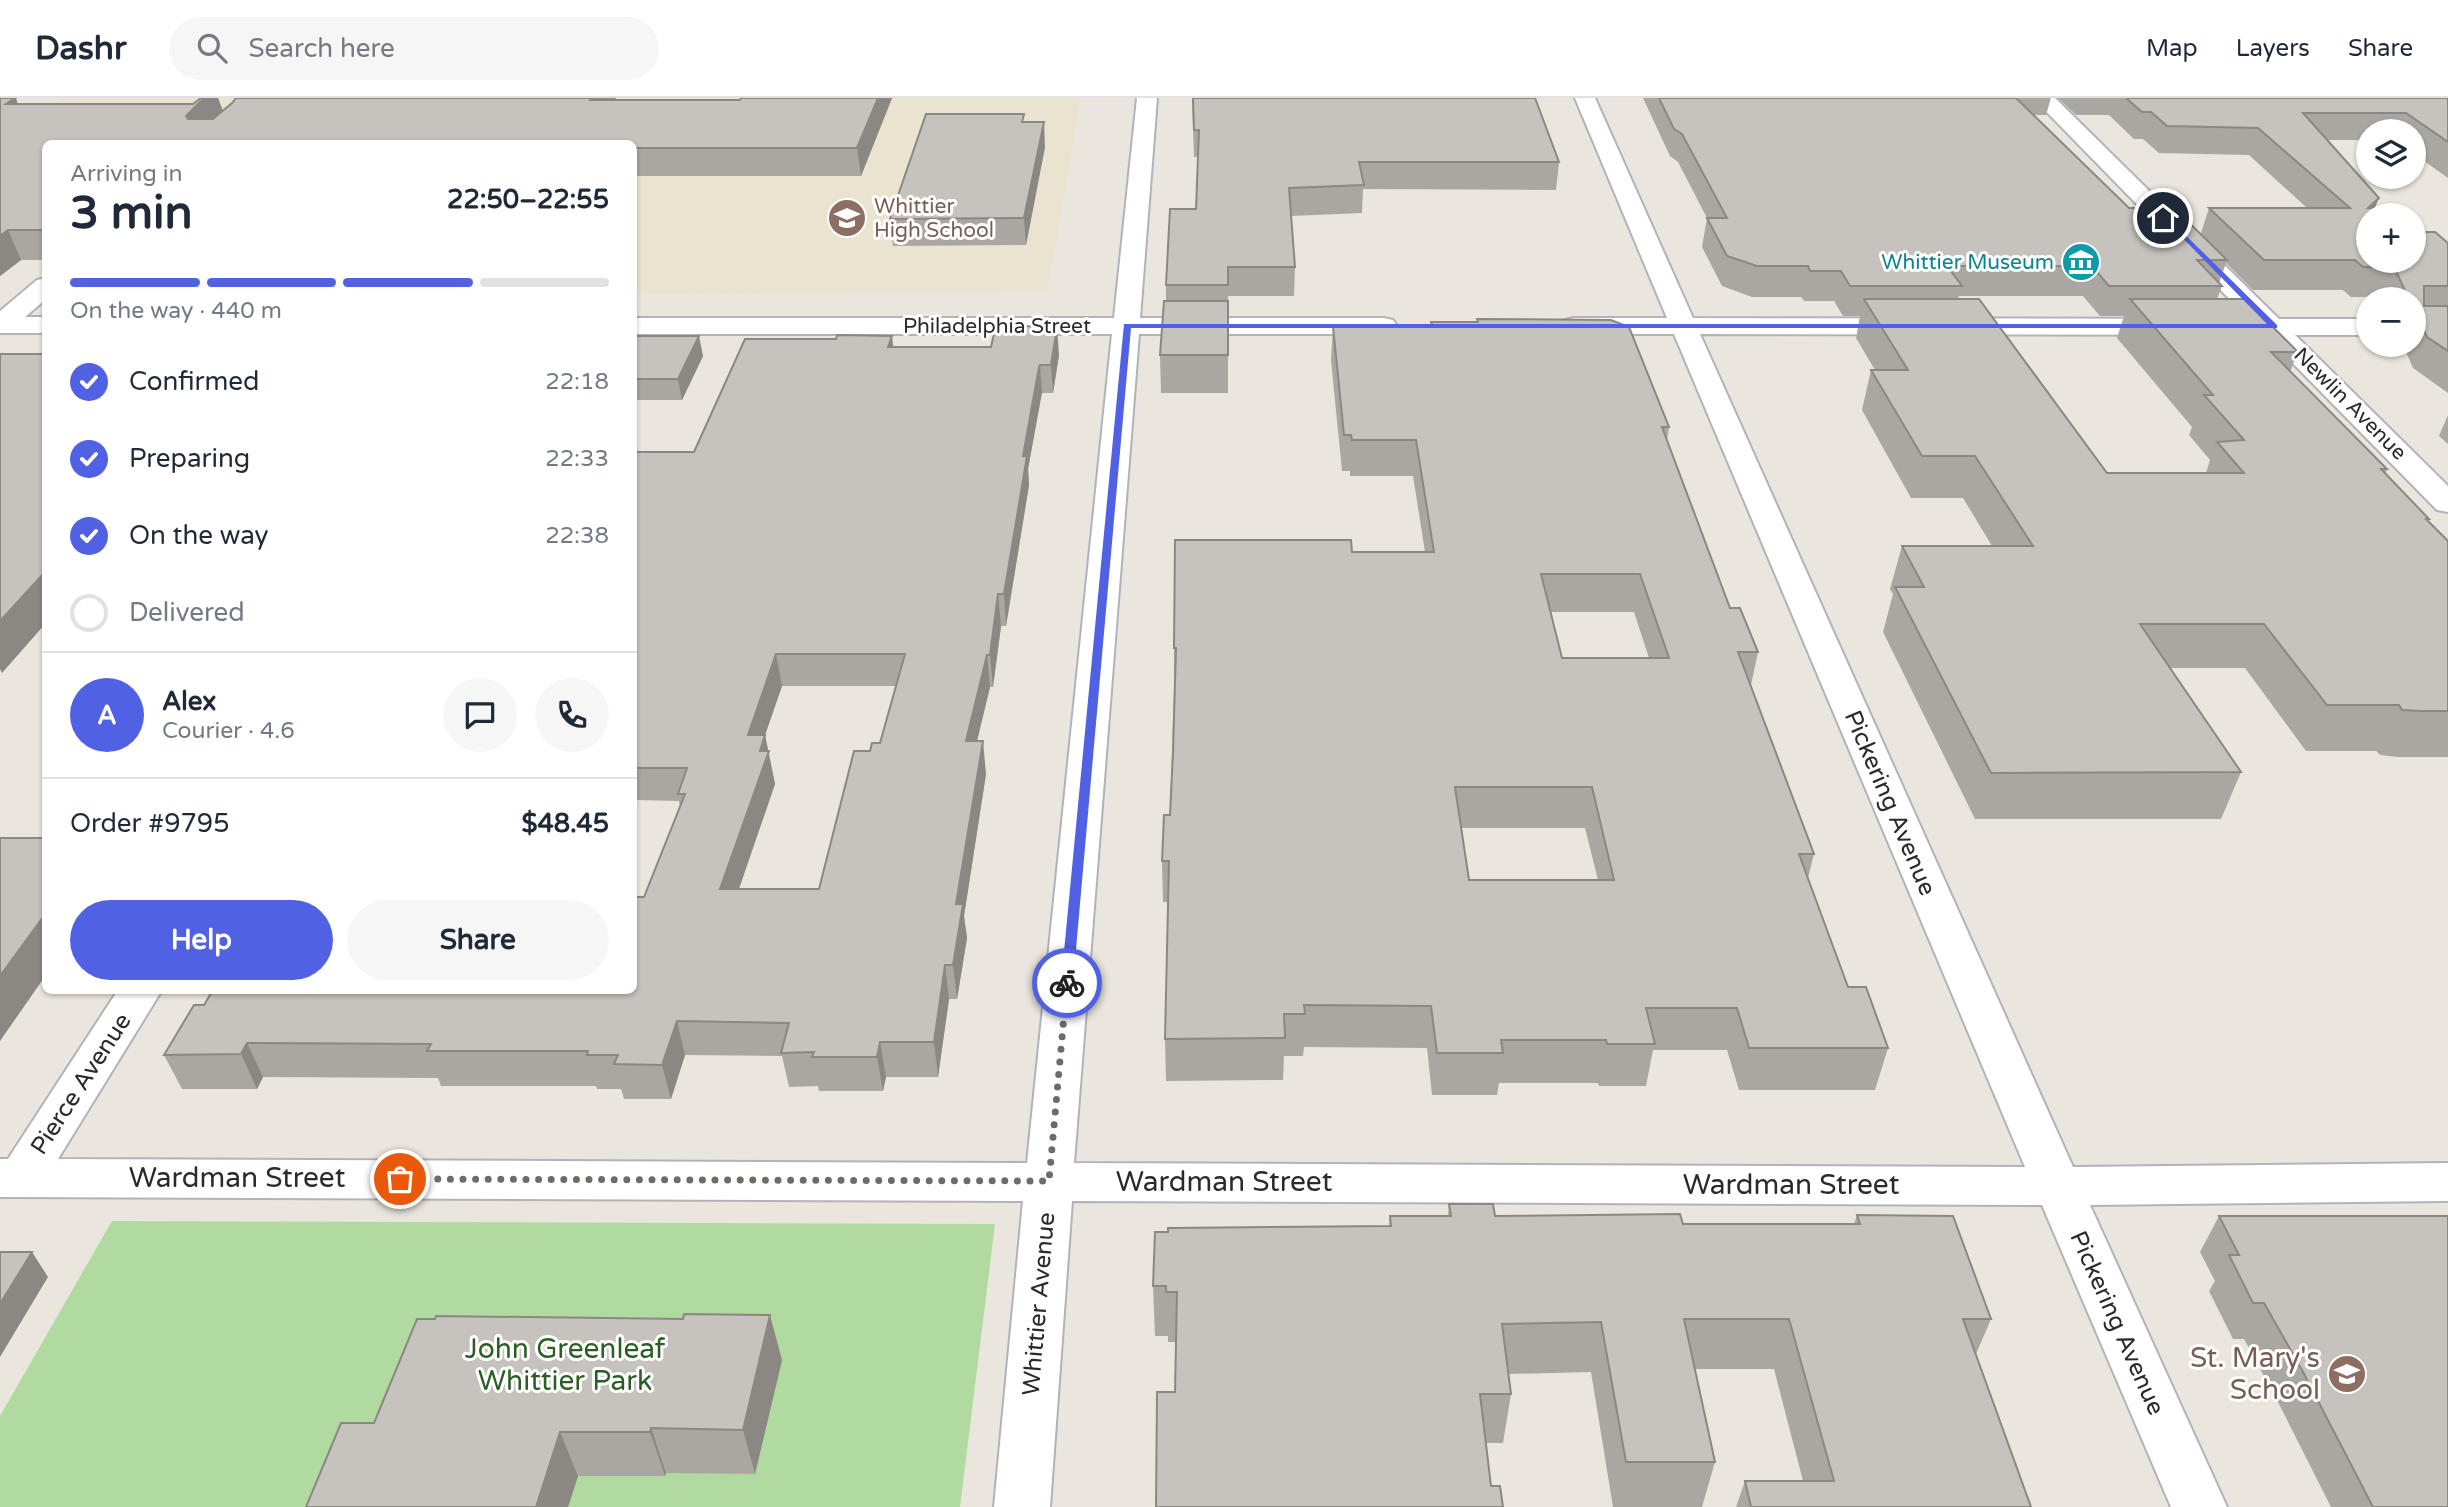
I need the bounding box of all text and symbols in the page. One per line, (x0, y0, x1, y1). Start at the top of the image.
search box (169, 17, 659, 80)
text: Dashr (35, 29, 127, 68)
icon: search (193, 29, 231, 67)
text: Search here (249, 33, 395, 64)
text: Map (2146, 34, 2198, 63)
text: Layers (2236, 34, 2310, 63)
text: Share (2348, 34, 2413, 63)
map controls (2356, 119, 2426, 357)
button: layers (2356, 119, 2426, 189)
text: Arriving in (70, 160, 183, 188)
text: 22:50–22:55 (447, 184, 609, 215)
text: 3 min (70, 186, 193, 241)
pin (2133, 188, 2193, 248)
place label: Whittier High School (874, 194, 994, 243)
school or university icon: Whittier High School (826, 197, 868, 239)
icon: home (2144, 199, 2182, 237)
button: + (2356, 203, 2426, 273)
museum icon: Whittier Museum (2060, 241, 2102, 283)
place label: Whittier Museum (1881, 250, 2054, 275)
button: − (2356, 287, 2426, 357)
text: On the way · 440 m (70, 297, 282, 325)
street label: Philadelphia Street (903, 314, 1091, 339)
street label: Newlin Avenue (2289, 343, 2412, 466)
icon: check (70, 363, 108, 401)
text: Confirmed (129, 366, 259, 397)
text: 22:18 (545, 368, 609, 396)
icon: check (70, 440, 108, 478)
text: Preparing (129, 443, 250, 474)
text: 22:33 (545, 445, 609, 473)
icon: check (70, 517, 108, 555)
text: On the way (129, 520, 269, 551)
text: 22:38 (545, 522, 609, 550)
text: Delivered (129, 597, 245, 628)
button: chat (443, 678, 517, 752)
button: phone (535, 678, 609, 752)
text: Alex (162, 686, 216, 717)
text: A (97, 700, 117, 731)
street label: Pickering Avenue (1838, 706, 1942, 900)
text: Courier · 4.6 (162, 717, 295, 745)
text: Order #9795 (70, 808, 230, 839)
text: $48.45 (521, 808, 609, 839)
button: Help (70, 900, 333, 980)
button: Share (347, 900, 609, 980)
courier (1032, 948, 1102, 1018)
icon: bike (1048, 964, 1086, 1002)
street label: Pierce Avenue (25, 1008, 137, 1160)
pin (370, 1149, 430, 1209)
icon: bag (381, 1160, 419, 1198)
street label: Wardman Street (129, 1161, 346, 1195)
street label: Wardman Street (1116, 1165, 1333, 1199)
street label: Wardman Street (1683, 1168, 1900, 1202)
street label: Whittier Avenue (1017, 1211, 1061, 1397)
street label: Pickering Avenue (2063, 1227, 2171, 1419)
park label: John Greenleaf Whittier Park (465, 1332, 666, 1398)
place label: St. Mary's School (2190, 1341, 2320, 1407)
school or university icon: St. Mary's School (2326, 1353, 2368, 1395)

